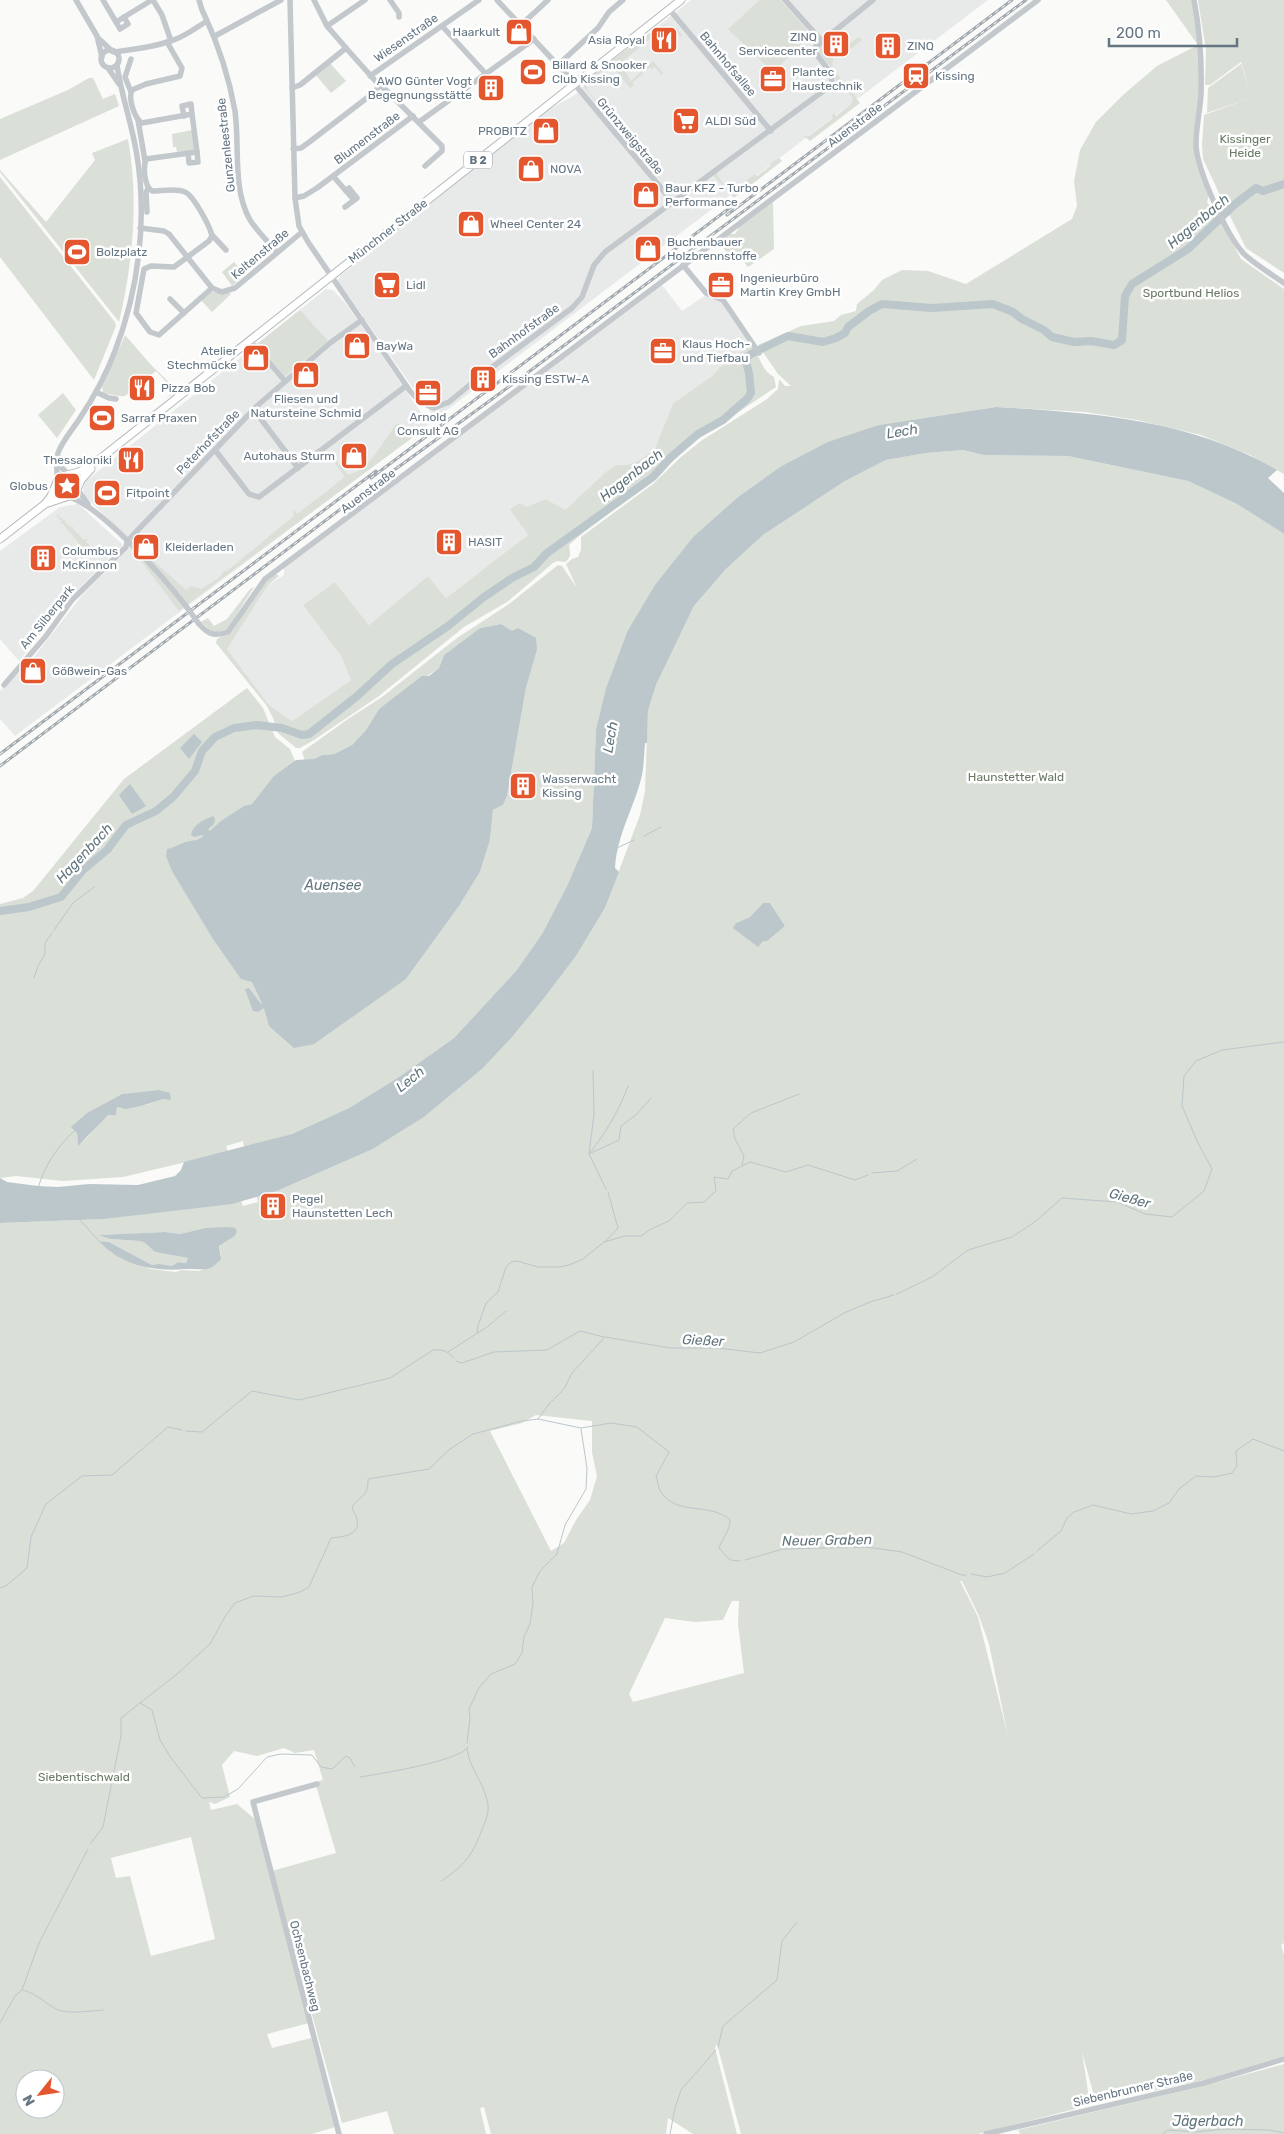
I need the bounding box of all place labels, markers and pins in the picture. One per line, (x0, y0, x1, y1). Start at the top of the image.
shop icon: Haarkult (504, 17, 534, 47)
place label: Haarkult (453, 25, 500, 39)
restaurant icon: Asia Royal (649, 25, 679, 55)
building icon: ZINQ Servicecenter (821, 29, 851, 59)
place label: ZINQ Servicecenter (739, 30, 817, 58)
building icon: ZINQ (873, 31, 903, 61)
place label: Asia Royal (588, 33, 645, 47)
place label: ZINQ (907, 39, 934, 53)
sports icon: Billard & Snooker Club Kissing (518, 57, 548, 87)
place label: Billard & Snooker Club Kissing (552, 58, 647, 86)
station icon: Kissing (901, 61, 931, 91)
office icon: Plantec Haustechnik (758, 64, 788, 94)
place label: Plantec Haustechnik (792, 65, 863, 93)
place label: Kissing (935, 69, 975, 83)
building icon: AWO Günter Vogt Begegnungsstätte (476, 73, 506, 103)
place label: AWO Günter Vogt Begegnungsstätte (368, 74, 472, 102)
supermarket icon: ALDI Süd (671, 106, 701, 136)
place label: ALDI Süd (705, 114, 756, 128)
shop icon: PROBITZ (531, 116, 561, 146)
place label: PROBITZ (478, 124, 527, 138)
shop icon: NOVA (516, 154, 546, 184)
place label: NOVA (550, 162, 582, 176)
shop icon: Baur KFZ - Turbo Performance (631, 180, 661, 210)
place label: Baur KFZ - Turbo Performance (665, 181, 759, 209)
shop icon: Wheel Center 24 (456, 209, 486, 239)
place label: Wheel Center 24 (490, 217, 582, 231)
shop icon: Buchenbauer Holzbrennstoffe (633, 234, 663, 264)
place label: Buchenbauer Holzbrennstoffe (667, 235, 757, 263)
sports icon: Bolzplatz (62, 237, 92, 267)
place label: Bolzplatz (96, 245, 147, 259)
supermarket icon: Lidl (372, 270, 402, 300)
office icon: Ingenieurbüro Martin Krey GmbH (706, 270, 736, 300)
place label: Ingenieurbüro Martin Krey GmbH (740, 271, 840, 299)
place label: Lidl (406, 278, 426, 292)
shop icon: BayWa (342, 331, 372, 361)
office icon: Klaus Hoch- und Tiefbau (648, 336, 678, 366)
place label: Klaus Hoch- und Tiefbau (682, 337, 750, 365)
place label: BayWa (376, 339, 413, 353)
shop icon: Atelier Stechmücke (241, 343, 271, 373)
place label: Atelier Stechmücke (167, 344, 237, 372)
shop icon: Fliesen und Natursteine Schmid (291, 360, 321, 390)
building icon: Kissing ESTW-A (468, 364, 498, 394)
place label: Kissing ESTW-A (502, 372, 589, 386)
restaurant icon: Pizza Bob (127, 373, 157, 403)
office icon: Arnold Consult AG (413, 378, 443, 408)
place label: Pizza Bob (161, 381, 215, 395)
place label: Fliesen und Natursteine Schmid (251, 392, 361, 420)
sports icon: Sarraf Praxen (87, 403, 117, 433)
place label: Arnold Consult AG (397, 410, 459, 438)
place label: Sarraf Praxen (121, 411, 197, 425)
shop icon: Autohaus Sturm (339, 441, 369, 471)
restaurant icon: Thessaloniki (116, 445, 146, 475)
place label: Autohaus Sturm (243, 449, 335, 463)
place label: Thessaloniki (43, 453, 112, 467)
place icon: Globus (52, 471, 82, 501)
sports icon: Fitpoint (92, 478, 122, 508)
place label: Globus (10, 479, 48, 493)
place label: Fitpoint (126, 486, 170, 500)
building icon: HASIT (434, 527, 464, 557)
shop icon: Kleiderladen (131, 532, 161, 562)
place label: HASIT (468, 535, 502, 549)
place label: Kleiderladen (165, 540, 234, 554)
building icon: Columbus McKinnon (28, 543, 58, 573)
place label: Columbus McKinnon (62, 544, 118, 572)
shop icon: Gößwein-Gas (18, 656, 48, 686)
place label: Gößwein-Gas (52, 664, 127, 678)
building icon: Wasserwacht Kissing (508, 771, 538, 801)
place label: Wasserwacht Kissing (542, 772, 616, 800)
building icon: Pegel Haunstetten Lech (258, 1191, 288, 1221)
place label: Pegel Haunstetten Lech (292, 1192, 393, 1220)

